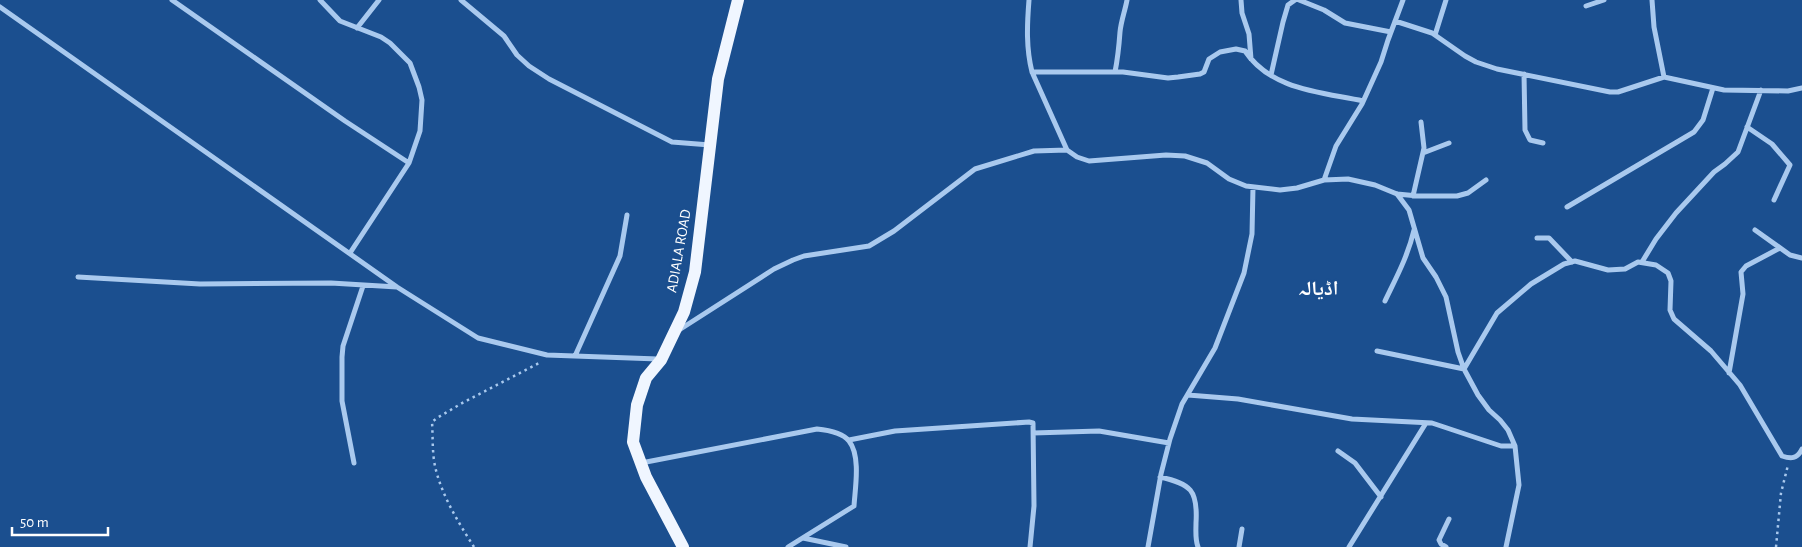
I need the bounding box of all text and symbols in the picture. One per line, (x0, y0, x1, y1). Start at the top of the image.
street label: ADIALA ROAD (664, 208, 694, 294)
district label: اڈیالہ (1298, 279, 1338, 300)
scale bar (12, 504, 109, 536)
text: 50 m (20, 515, 49, 530)

